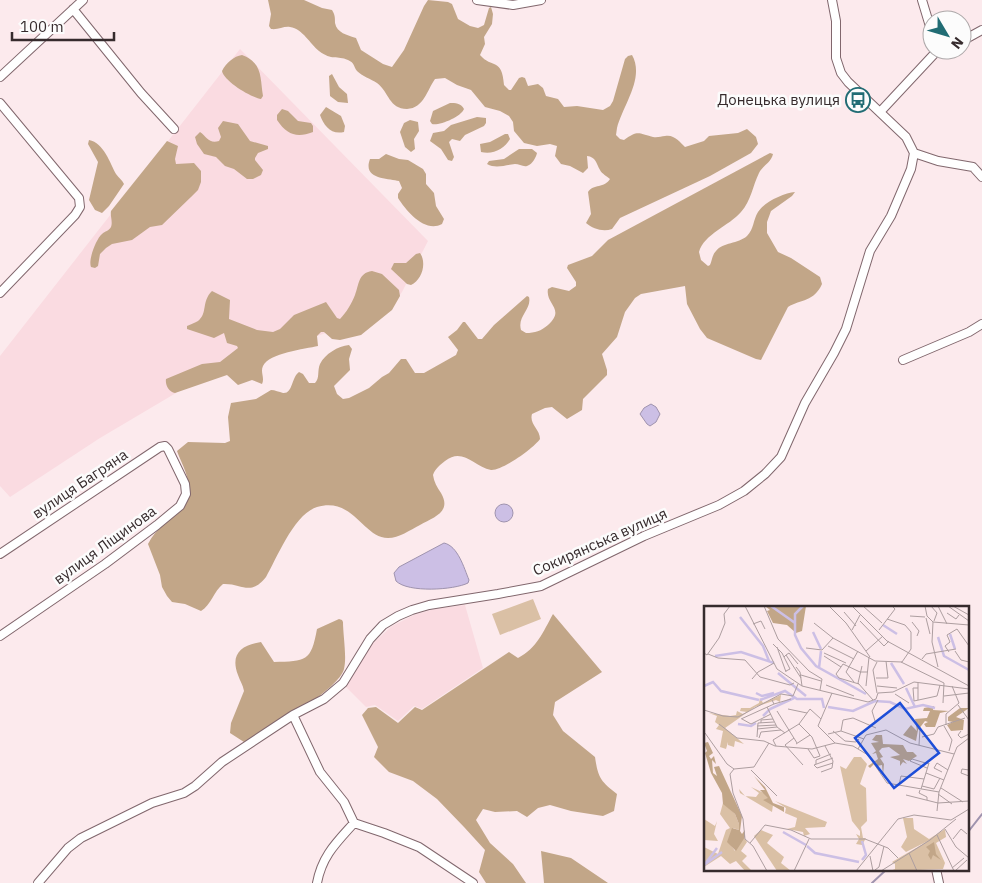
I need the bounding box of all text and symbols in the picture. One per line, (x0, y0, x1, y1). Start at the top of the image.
scale bar (12, 10, 115, 42)
north arrow (922, 10, 972, 60)
text: 100 m (20, 17, 64, 36)
text: N (947, 33, 967, 53)
bus stop icon: Донецька вулиця (845, 87, 871, 113)
place label: Донецька вулиця (717, 90, 840, 109)
street label: вулиця Багряна (28, 445, 131, 522)
street label: вулиця Ліщинова (50, 501, 160, 588)
street label: Сокирянська вулиця (530, 503, 670, 580)
inset map (704, 606, 970, 870)

